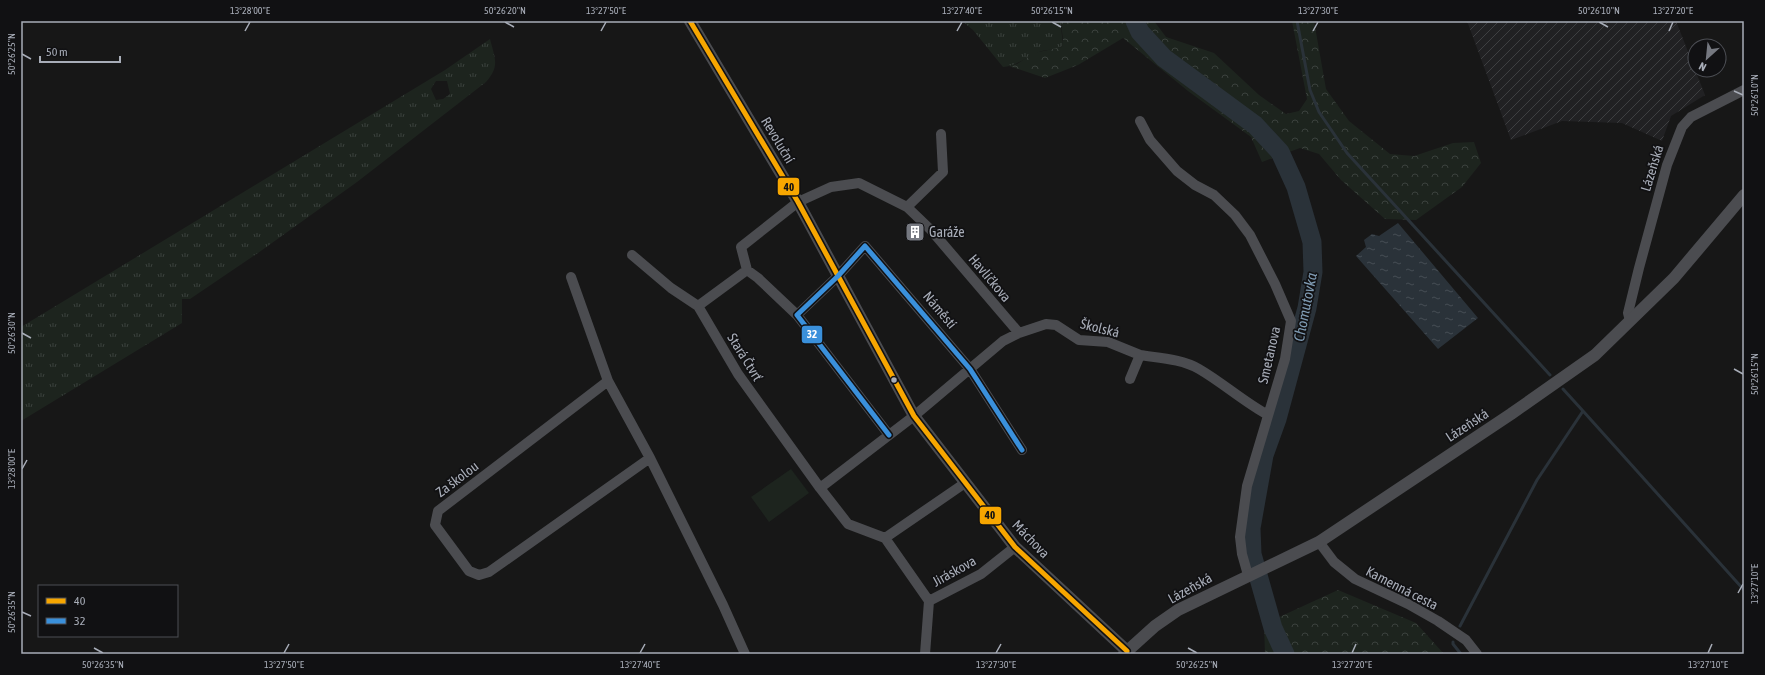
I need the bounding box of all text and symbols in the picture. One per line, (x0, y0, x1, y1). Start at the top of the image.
text: 13°28'00"E (230, 5, 271, 16)
text: 50°26'20"N (484, 5, 526, 16)
text: 13°27'50"E (586, 5, 627, 16)
text: 13°27'40"E (942, 5, 983, 16)
text: 50°26'15"N (1031, 5, 1073, 16)
text: 13°27'30"E (1298, 5, 1339, 16)
text: 50°26'10"N (1578, 5, 1620, 16)
text: 13°27'20"E (1653, 5, 1694, 16)
text: 50°26'25"N (6, 33, 17, 75)
scale bar (40, 38, 120, 64)
north arrow (1687, 38, 1727, 78)
text: 50 m (46, 45, 68, 59)
text: N (1697, 60, 1708, 74)
text: 50°26'10"N (1749, 74, 1760, 116)
street label: Revoluční (758, 114, 798, 166)
street label: Lázeňská (1637, 143, 1667, 193)
line badge: 40 (777, 177, 800, 196)
text: 40 (783, 181, 794, 193)
building icon: Garáže (904, 221, 926, 243)
place label: Garáže (929, 224, 965, 240)
street label: Havlíčkova (966, 251, 1014, 305)
water label: Chomutovka (1290, 271, 1320, 343)
street label: Náměstí (920, 288, 960, 332)
text: 50°26'30"N (6, 312, 17, 354)
street label: Školská (1079, 315, 1121, 341)
line badge: 32 (801, 325, 823, 344)
street label: Smetanova (1255, 325, 1283, 385)
text: 32 (807, 328, 817, 340)
street label: Stará Čtvrť (724, 330, 767, 384)
text: 50°26'15"N (1749, 353, 1760, 395)
unlabelled marker (889, 375, 899, 385)
street label: Lázeňská (1443, 405, 1491, 445)
text: 13°28'00"E (6, 448, 17, 489)
street label: Za školou (433, 458, 481, 500)
line badge: 40 (979, 506, 1002, 525)
text: 40 (984, 509, 995, 521)
street label: Máchova (1009, 517, 1053, 561)
street label: Jiráskova (929, 552, 979, 590)
street label: Kamenná cesta (1363, 563, 1441, 613)
text: 13°27'10"E (1749, 563, 1760, 604)
street label: Lázeňská (1165, 569, 1215, 607)
legend (38, 585, 178, 637)
text: 50°26'35"N (6, 591, 17, 633)
text: 40 (74, 594, 86, 608)
text: 32 (74, 614, 85, 628)
text: 50°26'35"N (82, 659, 124, 670)
text: 13°27'50"E (264, 659, 305, 670)
text: 13°27'40"E (620, 659, 661, 670)
text: 13°27'30"E (976, 659, 1017, 670)
text: 50°26'25"N (1176, 659, 1218, 670)
text: 13°27'20"E (1332, 659, 1373, 670)
text: 13°27'10"E (1688, 659, 1729, 670)

